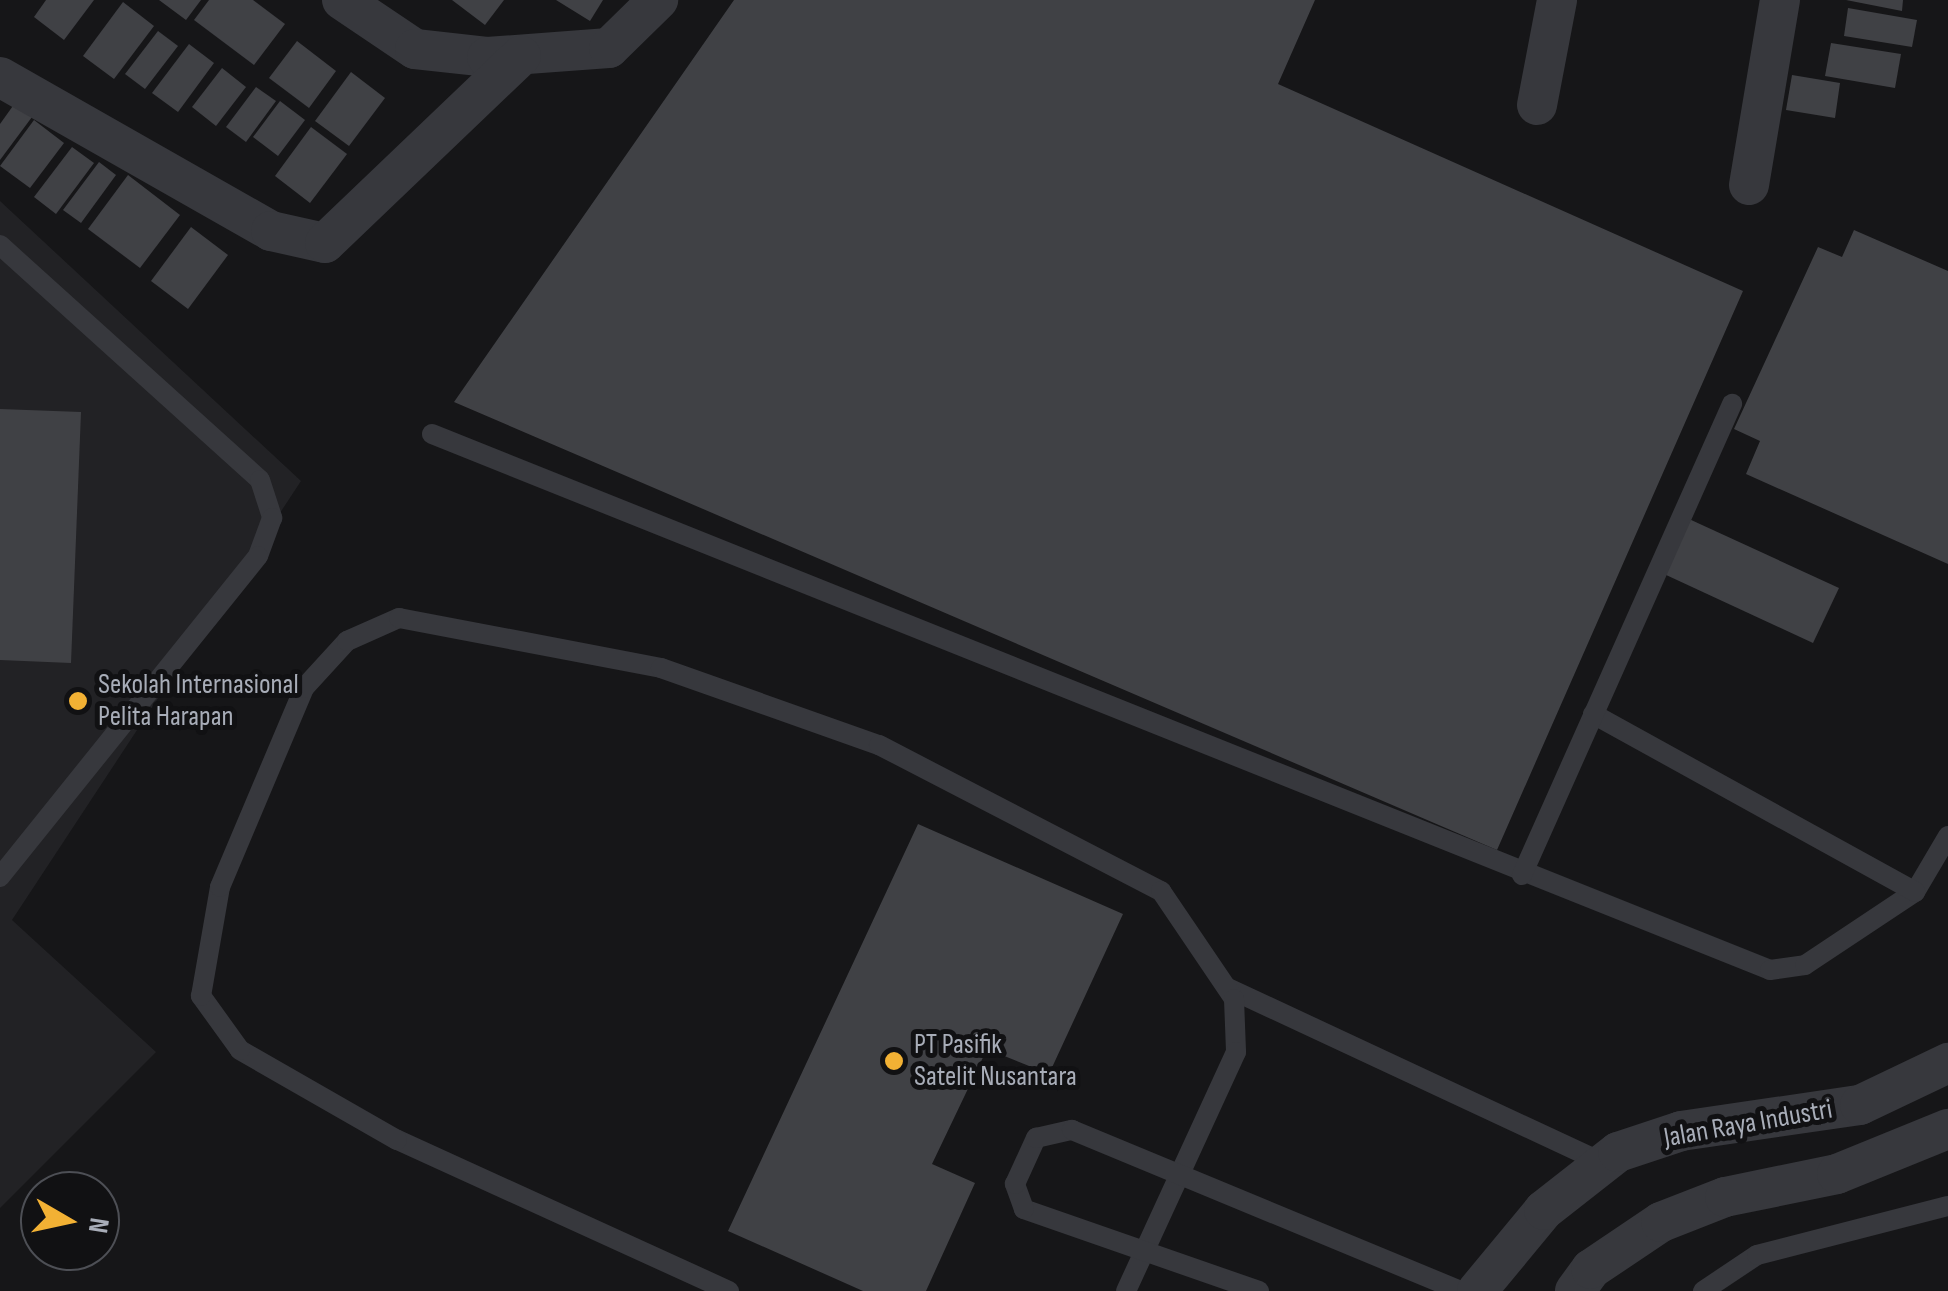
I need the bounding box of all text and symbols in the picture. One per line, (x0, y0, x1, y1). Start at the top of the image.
place label: Sekolah Internasional Pelita Harapan (98, 668, 299, 734)
marker: Sekolah Internasional Pelita Harapan (67, 690, 89, 712)
place label: PT Pasifik Satelit Nusantara (914, 1028, 1077, 1094)
marker: PT Pasifik Satelit Nusantara (883, 1050, 905, 1072)
street label: Jalan Raya Industri (1661, 1093, 1835, 1155)
north arrow (20, 1171, 120, 1271)
text: N (81, 1215, 116, 1235)

